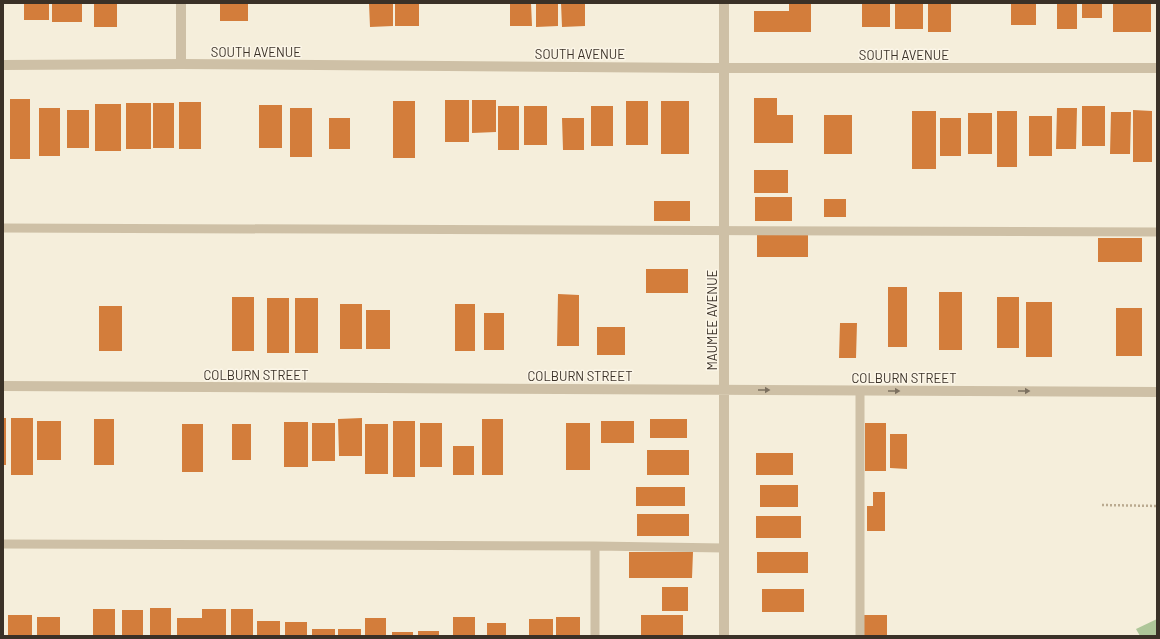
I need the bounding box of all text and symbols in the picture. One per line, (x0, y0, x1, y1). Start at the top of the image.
street label: SOUTH AVENUE (211, 44, 301, 60)
street label: SOUTH AVENUE (535, 46, 625, 62)
street label: SOUTH AVENUE (859, 47, 949, 63)
street label: MAUMEE AVENUE (704, 269, 720, 370)
street label: COLBURN STREET (203, 367, 309, 383)
street label: COLBURN STREET (527, 368, 633, 384)
street label: COLBURN STREET (851, 370, 957, 386)
one-way arrow (758, 387, 771, 393)
one-way arrow (888, 388, 901, 394)
one-way arrow (1018, 388, 1031, 394)

